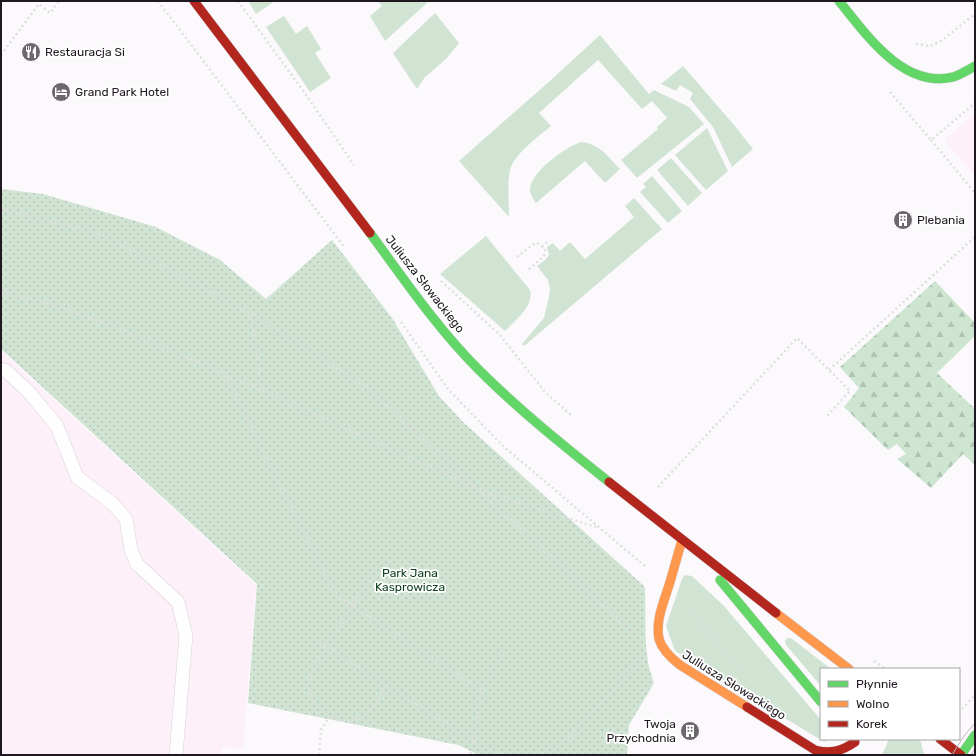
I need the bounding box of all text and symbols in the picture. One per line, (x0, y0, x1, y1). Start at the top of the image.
restaurant icon: Restauracja Si (20, 41, 42, 63)
place label: Restauracja Si (45, 45, 125, 59)
hotel icon: Grand Park Hotel (50, 81, 72, 103)
place label: Grand Park Hotel (75, 85, 169, 99)
building icon: Plebania (892, 209, 914, 231)
place label: Plebania (917, 213, 965, 227)
street label: Juliusza Słowackiego (383, 233, 467, 336)
park label: Park Jana Kasprowicza (375, 566, 445, 594)
street label: Juliusza Słowackiego (680, 647, 789, 723)
legend (820, 668, 960, 740)
text: Płynnie (856, 677, 898, 691)
text: Wolno (856, 697, 889, 711)
place label: Twoja Przychodnia (606, 717, 676, 745)
text: Korek (856, 717, 888, 731)
building icon: Twoja Przychodnia (679, 720, 701, 742)

